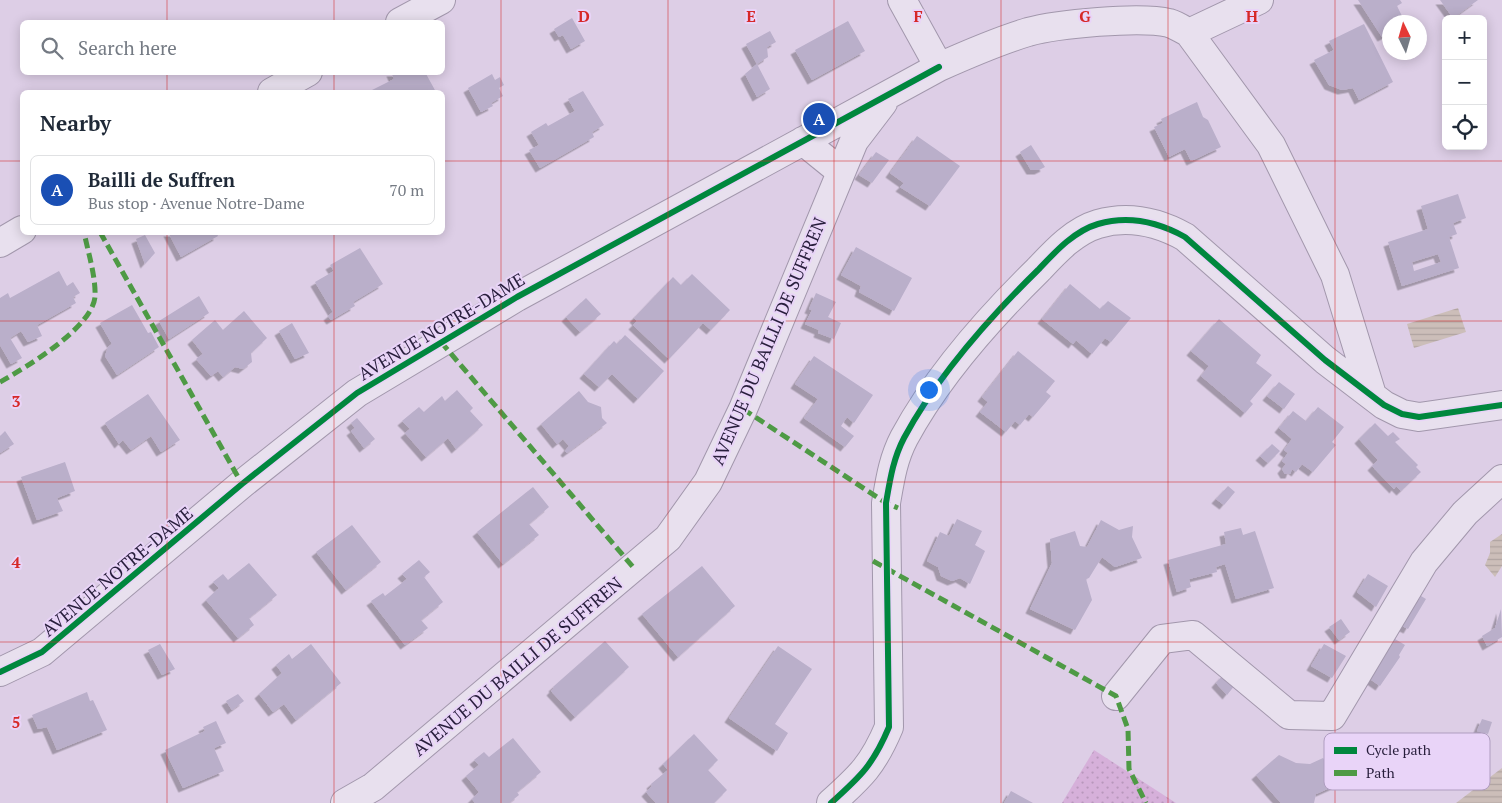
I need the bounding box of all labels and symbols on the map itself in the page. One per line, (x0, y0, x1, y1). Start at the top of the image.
text: D (578, 5, 590, 27)
text: E (746, 5, 756, 27)
text: F (913, 5, 923, 27)
text: G (1079, 5, 1091, 27)
text: H (1246, 5, 1258, 27)
north arrow (1382, 15, 1427, 60)
pin: A (803, 100, 835, 138)
street label: AVENUE DU BAILLI DE SUFFREN (705, 214, 831, 468)
street label: AVENUE NOTRE-DAME (353, 267, 529, 385)
your location (916, 377, 942, 403)
text: 3 (11, 390, 21, 412)
street label: AVENUE NOTRE-DAME (36, 501, 198, 641)
text: 4 (11, 551, 21, 573)
street label: AVENUE DU BAILLI DE SUFFREN (407, 571, 627, 761)
text: 5 (11, 711, 21, 733)
legend (1324, 733, 1490, 790)
text: Cycle path (1366, 740, 1431, 759)
text: Path (1366, 763, 1395, 782)

